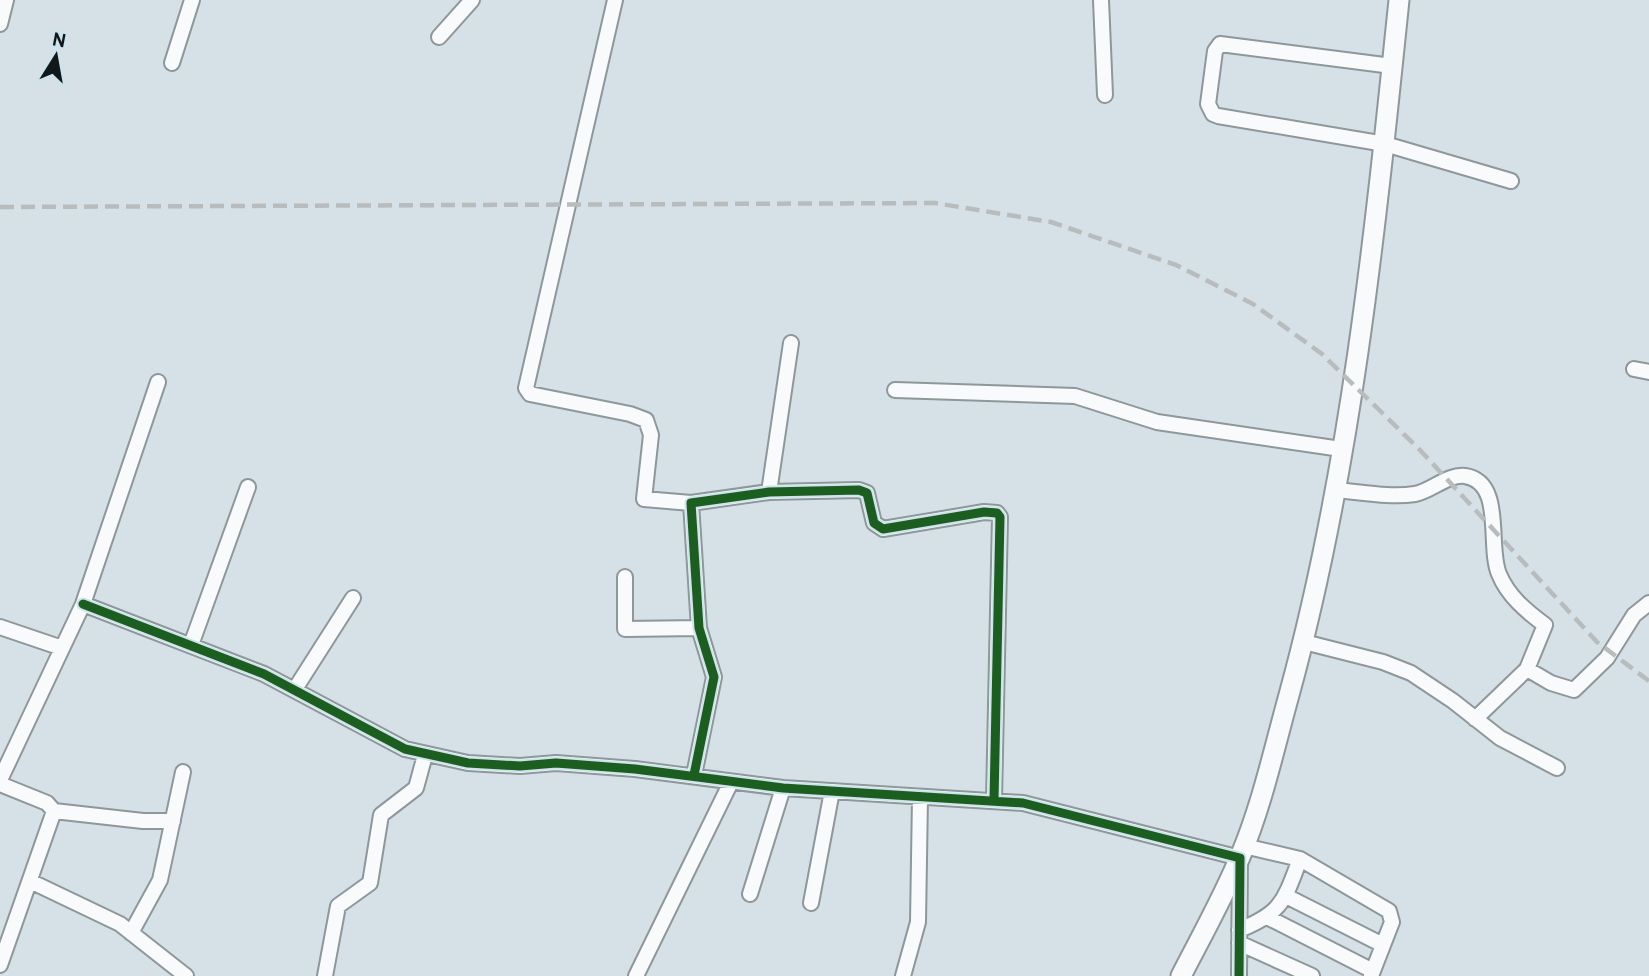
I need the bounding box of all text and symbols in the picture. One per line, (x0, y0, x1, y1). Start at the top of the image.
north arrow (21, 21, 91, 91)
text: N (50, 28, 68, 54)

